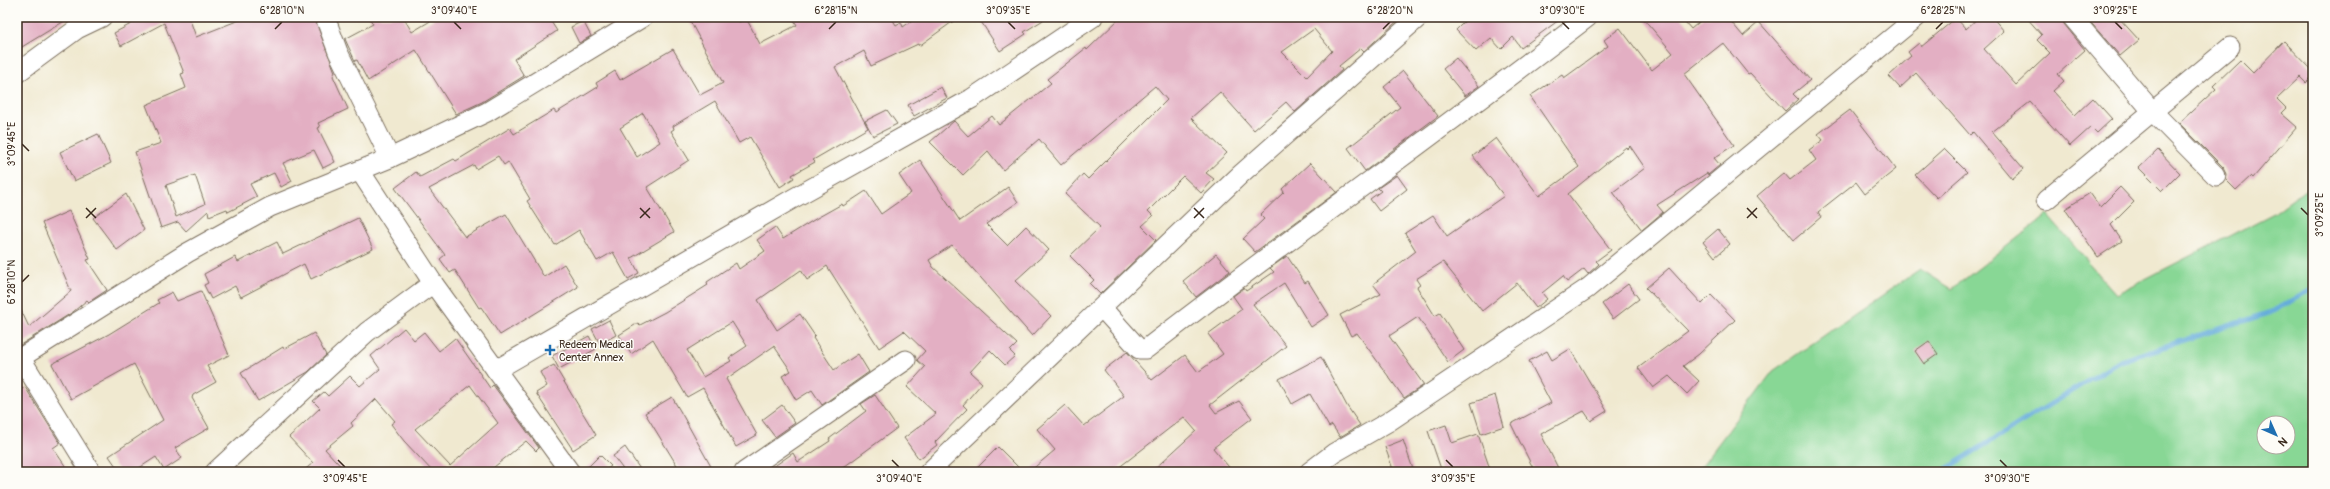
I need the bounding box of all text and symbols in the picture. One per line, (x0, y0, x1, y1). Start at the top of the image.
text: 6°28'10"N (260, 5, 304, 17)
text: 3°09'40"E (431, 5, 477, 17)
text: 6°28'15"N (815, 5, 858, 17)
text: 3°09'35"E (986, 5, 1030, 17)
text: 6°28'20"N (1367, 5, 1413, 17)
text: 3°09'30"E (1539, 5, 1585, 17)
text: 6°28'25"N (1921, 5, 1966, 17)
text: 3°09'25"E (2093, 5, 2137, 17)
text: 3°09'45"E (6, 122, 18, 166)
text: 3°09'25"E (2314, 193, 2326, 237)
text: 6°28'10"N (6, 260, 18, 304)
place label: Redeem Medical Center Annex (559, 338, 633, 364)
marker: Redeem Medical Center Annex (544, 344, 556, 356)
north arrow (2256, 415, 2296, 455)
text: N (2275, 434, 2290, 449)
text: 3°09'45"E (323, 473, 367, 485)
text: 3°09'40"E (876, 473, 922, 485)
text: 3°09'35"E (1431, 473, 1475, 485)
text: 3°09'30"E (1984, 473, 2030, 485)

